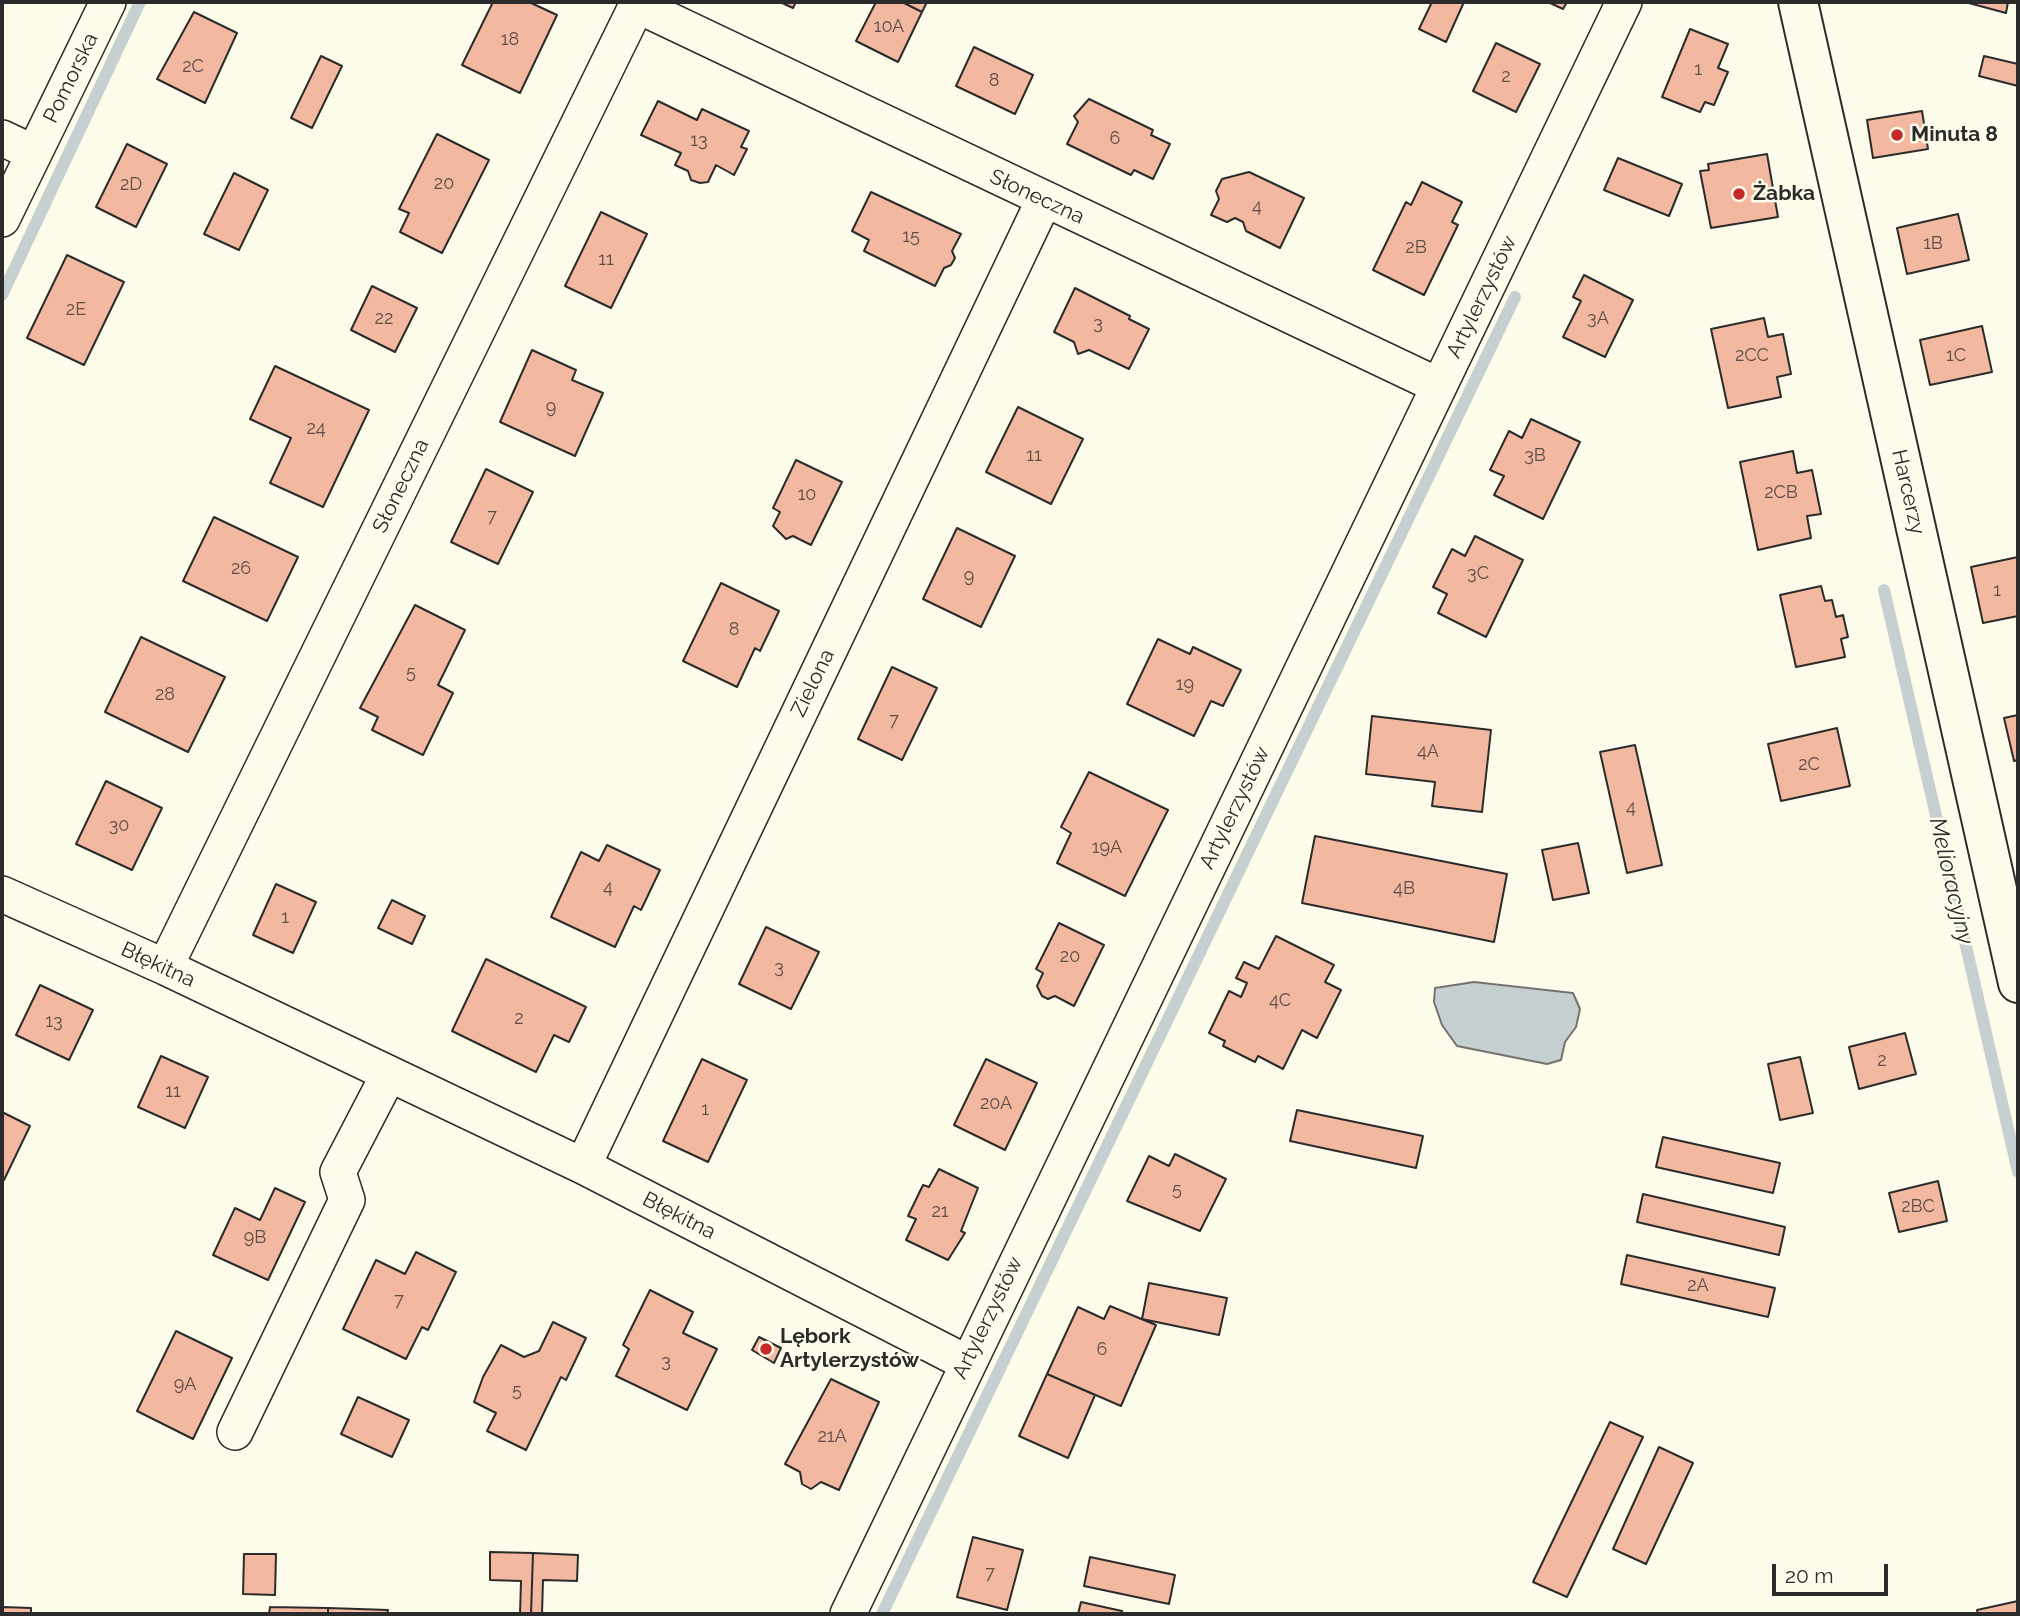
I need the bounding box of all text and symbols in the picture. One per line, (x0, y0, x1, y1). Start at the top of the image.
house number: 10A (874, 16, 904, 38)
street label: Pomorska (38, 29, 104, 127)
house number: 18 (501, 29, 519, 51)
house number: 2C (182, 56, 204, 78)
house number: 1 (1694, 59, 1702, 81)
house number: 2 (1501, 66, 1511, 88)
house number: 8 (989, 70, 999, 92)
place label: Minuta 8 (1911, 122, 1998, 148)
marker: Minuta 8 (1889, 127, 1905, 143)
house number: 6 (1110, 128, 1120, 150)
house number: 13 (690, 130, 708, 152)
street label: Słoneczna (986, 164, 1088, 230)
house number: 20 (434, 173, 454, 195)
house number: 2D (120, 174, 142, 196)
place label: Żabka (1753, 181, 1815, 207)
marker: Żabka (1731, 186, 1747, 202)
house number: 4 (1252, 196, 1262, 218)
house number: 15 (902, 226, 920, 248)
street label: Artylerzystów (1442, 232, 1522, 362)
house number: 1B (1923, 233, 1943, 255)
house number: 2B (1405, 237, 1427, 259)
house number: 11 (598, 249, 614, 271)
house number: 2E (66, 299, 86, 321)
house number: 22 (375, 308, 393, 330)
house number: 3A (1587, 308, 1609, 330)
house number: 3 (1093, 313, 1103, 335)
house number: 2CC (1735, 345, 1769, 367)
house number: 1C (1946, 345, 1966, 367)
house number: 9 (546, 397, 556, 419)
house number: 24 (306, 418, 326, 440)
street label: Słoneczna (367, 435, 435, 537)
house number: 11 (1026, 445, 1042, 467)
house number: 3B (1524, 445, 1546, 467)
street label: Harcerzy (1886, 447, 1930, 537)
house number: 2CB (1764, 482, 1798, 504)
house number: 10 (798, 484, 816, 506)
house number: 7 (487, 506, 497, 528)
house number: 26 (231, 558, 251, 580)
house number: 3C (1467, 563, 1489, 585)
house number: 9 (964, 566, 974, 588)
house number: 1 (1993, 580, 2001, 602)
house number: 8 (729, 619, 739, 641)
street label: Zielona (786, 645, 840, 721)
house number: 5 (406, 662, 416, 684)
house number: 19 (1176, 674, 1194, 696)
house number: 28 (155, 684, 175, 706)
house number: 7 (889, 710, 899, 732)
house number: 4A (1417, 741, 1439, 763)
street label: Artylerzystów (1195, 743, 1275, 873)
house number: 2C (1798, 754, 1820, 776)
house number: 4 (1626, 797, 1636, 819)
house number: 30 (109, 815, 129, 837)
water label: Melioracyjny (1923, 815, 1979, 947)
house number: 19A (1092, 837, 1122, 859)
house number: 4 (603, 877, 613, 899)
house number: 4B (1393, 878, 1415, 900)
house number: 1 (281, 907, 289, 929)
street label: Błękitna (117, 937, 199, 993)
house number: 20 (1060, 946, 1080, 968)
house number: 3 (774, 957, 784, 979)
house number: 4C (1269, 990, 1291, 1012)
house number: 2 (514, 1008, 524, 1030)
house number: 13 (45, 1011, 63, 1033)
house number: 2 (1877, 1050, 1887, 1072)
house number: 11 (165, 1081, 181, 1103)
house number: 20A (980, 1093, 1012, 1115)
house number: 1 (701, 1099, 709, 1121)
house number: 5 (1172, 1179, 1182, 1201)
street label: Błękitna (638, 1187, 720, 1245)
house number: 2BC (1901, 1196, 1935, 1218)
house number: 21 (931, 1201, 949, 1223)
house number: 9B (244, 1227, 266, 1249)
street label: Artylerzystów (948, 1253, 1028, 1383)
house number: 2A (1687, 1275, 1709, 1297)
house number: 7 (394, 1290, 404, 1312)
place label: Lębork Artylerzystów (780, 1324, 919, 1374)
house number: 6 (1097, 1339, 1107, 1361)
marker: Lębork Artylerzystów (758, 1341, 774, 1357)
house number: 3 (661, 1351, 671, 1373)
house number: 9A (174, 1374, 196, 1396)
house number: 5 (512, 1380, 522, 1402)
house number: 21A (817, 1426, 847, 1448)
scale bar (1775, 1550, 1890, 1594)
house number: 7 (985, 1563, 995, 1585)
text: 20 m (1785, 1563, 1833, 1588)

